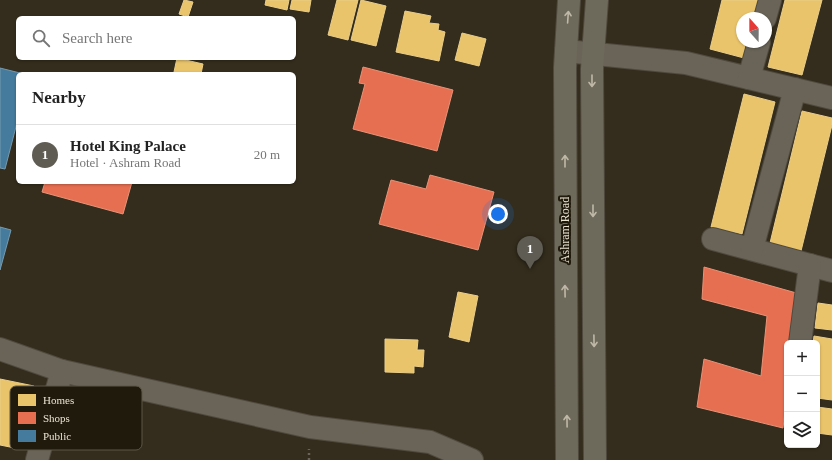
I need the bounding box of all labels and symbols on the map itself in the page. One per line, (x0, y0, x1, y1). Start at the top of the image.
one-way arrow (565, 11, 572, 24)
north arrow (736, 12, 772, 48)
one-way arrow (588, 74, 596, 87)
one-way arrow (561, 155, 569, 168)
street label: Ashram Road (558, 197, 572, 263)
your location (488, 204, 508, 224)
one-way arrow (589, 204, 597, 217)
pin: 1 (517, 236, 543, 269)
one-way arrow (561, 285, 569, 298)
one-way arrow (590, 334, 597, 347)
legend (10, 386, 142, 450)
text: Homes (43, 394, 74, 406)
text: Shops (43, 412, 70, 424)
one-way arrow (563, 415, 571, 428)
text: Public (43, 430, 71, 442)

